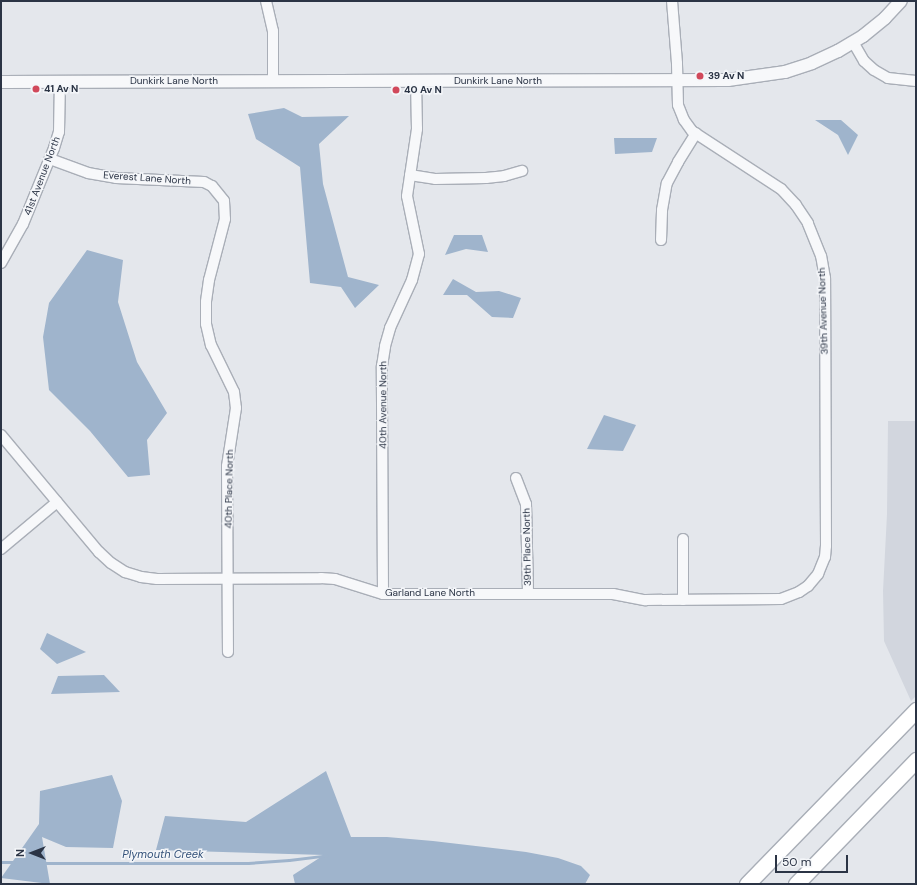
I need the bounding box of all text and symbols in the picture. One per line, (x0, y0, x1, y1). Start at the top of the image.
place label: 39 Av N (708, 70, 744, 82)
marker: 39 Av N (695, 71, 705, 81)
street label: Dunkirk Lane North (130, 75, 218, 87)
street label: Dunkirk Lane North (454, 75, 542, 87)
place label: 41 Av N (44, 83, 78, 95)
marker: 41 Av N (31, 84, 41, 94)
place label: 40 Av N (404, 84, 442, 96)
marker: 40 Av N (391, 85, 401, 95)
street label: 41st Avenue North (21, 135, 63, 217)
street label: Everest Lane North (103, 169, 191, 187)
street label: 39th Avenue North (815, 267, 831, 355)
street label: 40th Avenue North (377, 361, 389, 449)
street label: 40th Place North (222, 449, 236, 529)
street label: 39th Place North (520, 508, 534, 586)
street label: Garland Lane North (385, 587, 475, 599)
north arrow (12, 833, 52, 873)
water label: Plymouth Creek (122, 847, 204, 861)
scale bar (777, 847, 850, 873)
text: N (13, 849, 27, 857)
text: 50 m (782, 854, 811, 870)

